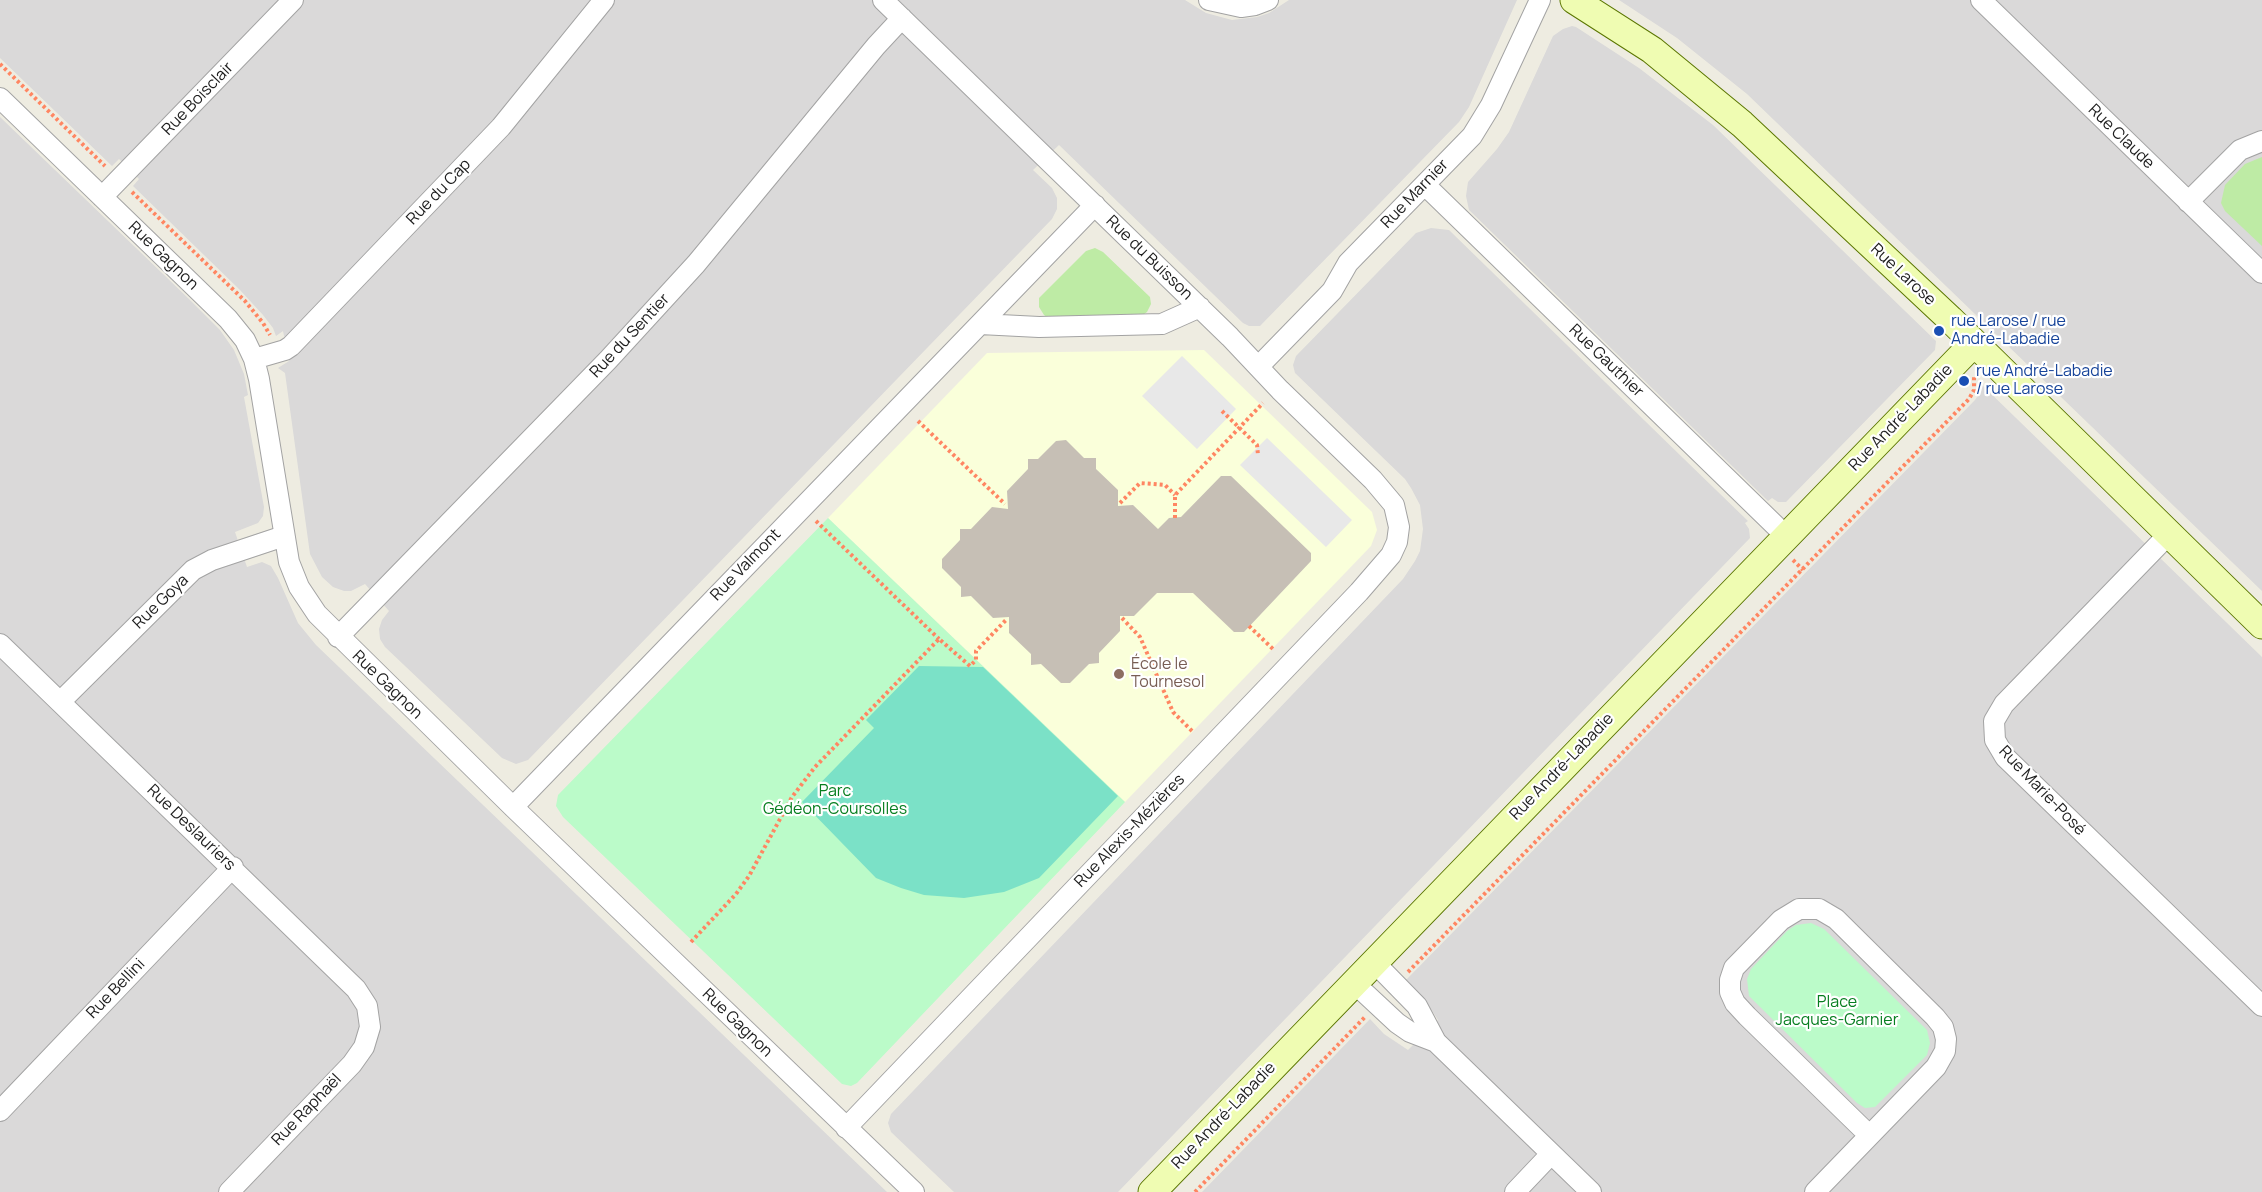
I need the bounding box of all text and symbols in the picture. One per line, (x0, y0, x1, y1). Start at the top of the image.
street label: Rue Boisclair (158, 58, 238, 140)
street label: Rue Claude (2084, 101, 2158, 173)
street label: Rue du Cap (403, 155, 475, 229)
street label: Rue Marnier (1377, 155, 1453, 233)
street label: Rue du Buisson (1102, 212, 1196, 304)
street label: Rue Gagnon (124, 218, 202, 294)
street label: Rue Larose (1866, 240, 1940, 310)
street label: Rue du Sentier (586, 290, 674, 382)
place label: rue Larose / rue André-Labadie (1951, 312, 2066, 350)
street label: Rue Gauthier (1565, 321, 1647, 401)
marker: rue Larose / rue André-Labadie (1932, 324, 1946, 338)
street label: Rue André-Labadie (1845, 361, 1957, 475)
place label: rue André-Labadie / rue Larose (1976, 362, 2113, 400)
marker: rue André-Labadie / rue Larose (1957, 374, 1971, 388)
street label: Rue Valmont (707, 525, 785, 605)
street label: Rue Goya (129, 571, 193, 633)
street label: Rue Gagnon (348, 647, 426, 723)
place label: École le Tournesol (1131, 655, 1204, 693)
marker: École le Tournesol (1112, 667, 1126, 681)
street label: Rue André-Labadie (1506, 710, 1618, 824)
street label: Rue Marie-Posé (1995, 742, 2089, 840)
street label: Rue Alexis-Mézières (1071, 770, 1189, 892)
street label: Rue Deslauriers (143, 781, 239, 875)
park label: Parc Gédéon-Coursolles (763, 782, 907, 820)
street label: Rue Bellini (83, 955, 149, 1023)
street label: Rue Gagnon (698, 985, 776, 1061)
park label: Place Jacques-Garnier (1776, 993, 1898, 1031)
street label: Rue André-Labadie (1168, 1059, 1280, 1173)
street label: Rue Raphaël (268, 1070, 346, 1150)

